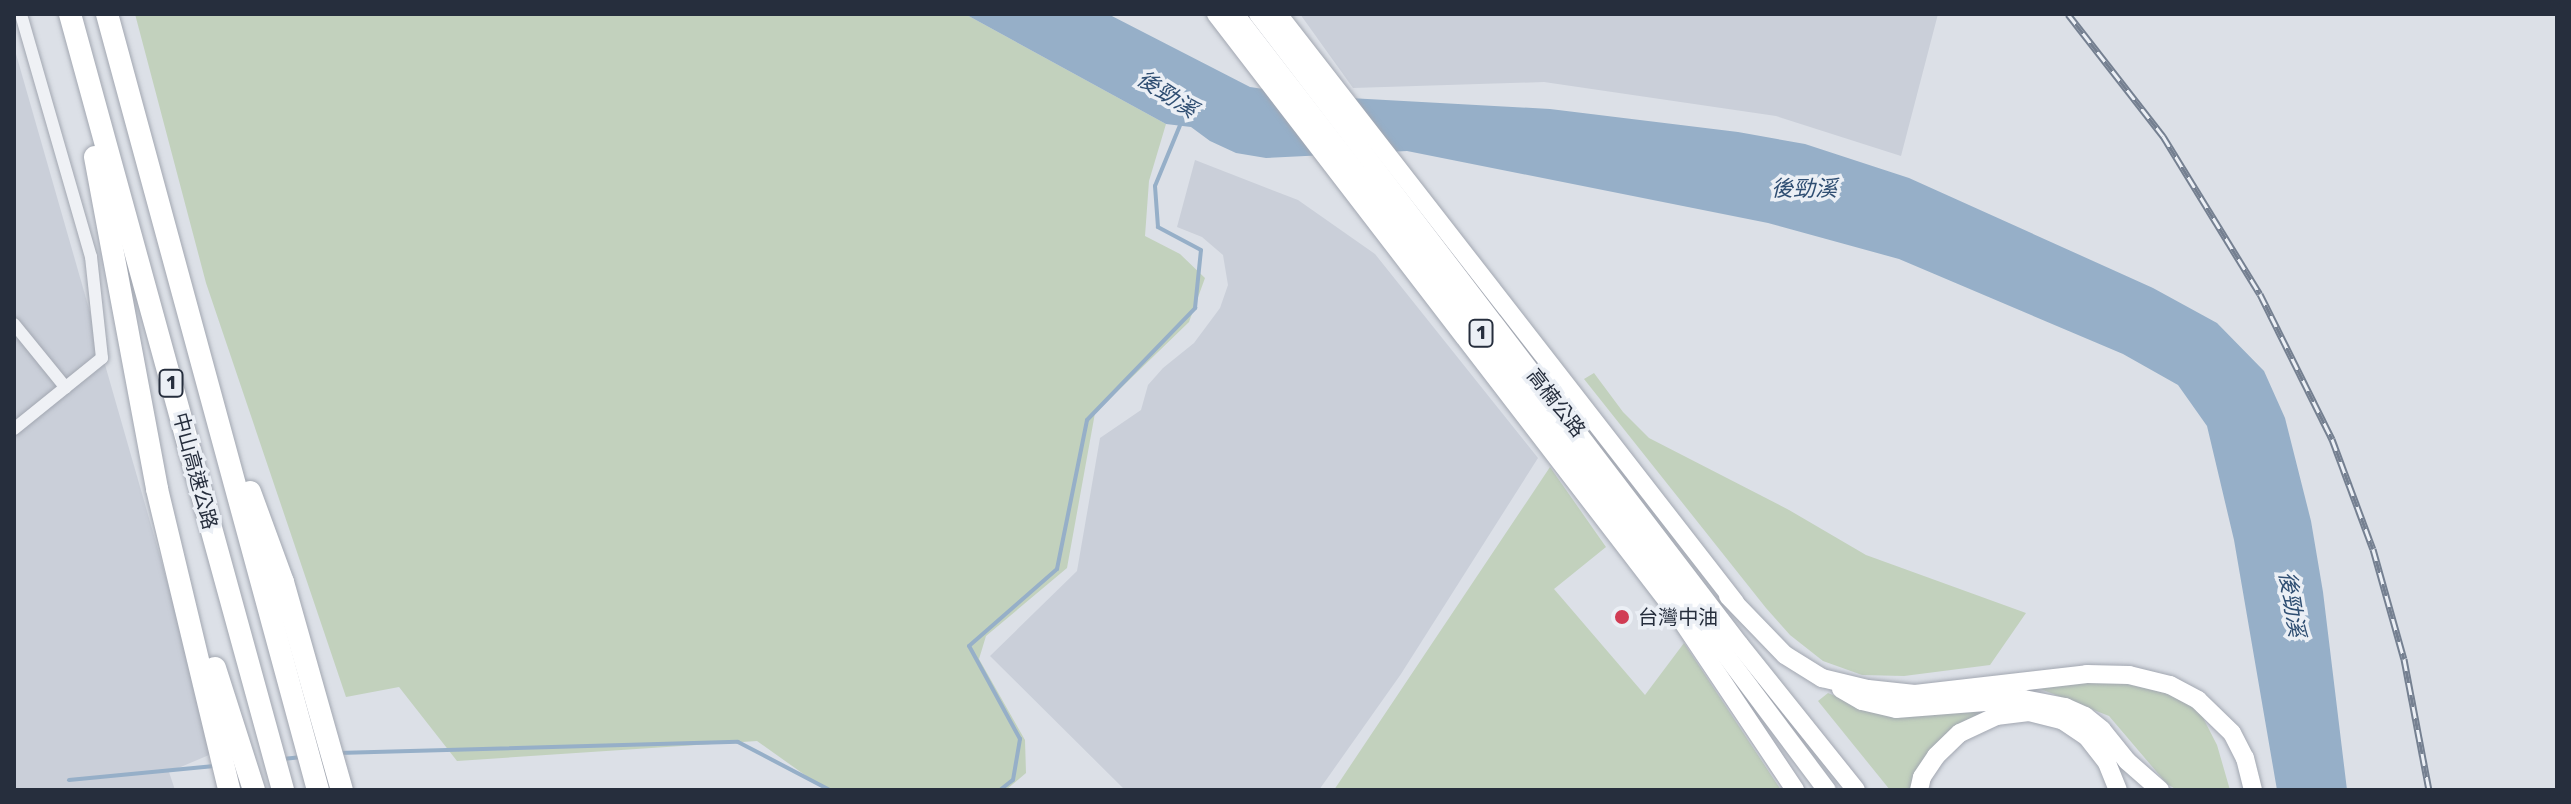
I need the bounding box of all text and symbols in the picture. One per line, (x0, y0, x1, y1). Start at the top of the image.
water label: 後勁溪 (1132, 65, 1202, 123)
water label: 後勁溪 (1771, 176, 1837, 202)
road number: 1 (1467, 319, 1495, 347)
street label: 高楠公路 (1522, 364, 1590, 442)
road number: 1 (157, 369, 185, 397)
street label: 中山高速公路 (168, 410, 222, 532)
water label: 後勁溪 (2274, 569, 2310, 639)
place label: 台灣中油 (1638, 605, 1718, 629)
marker: 台灣中油 (1613, 608, 1631, 626)

